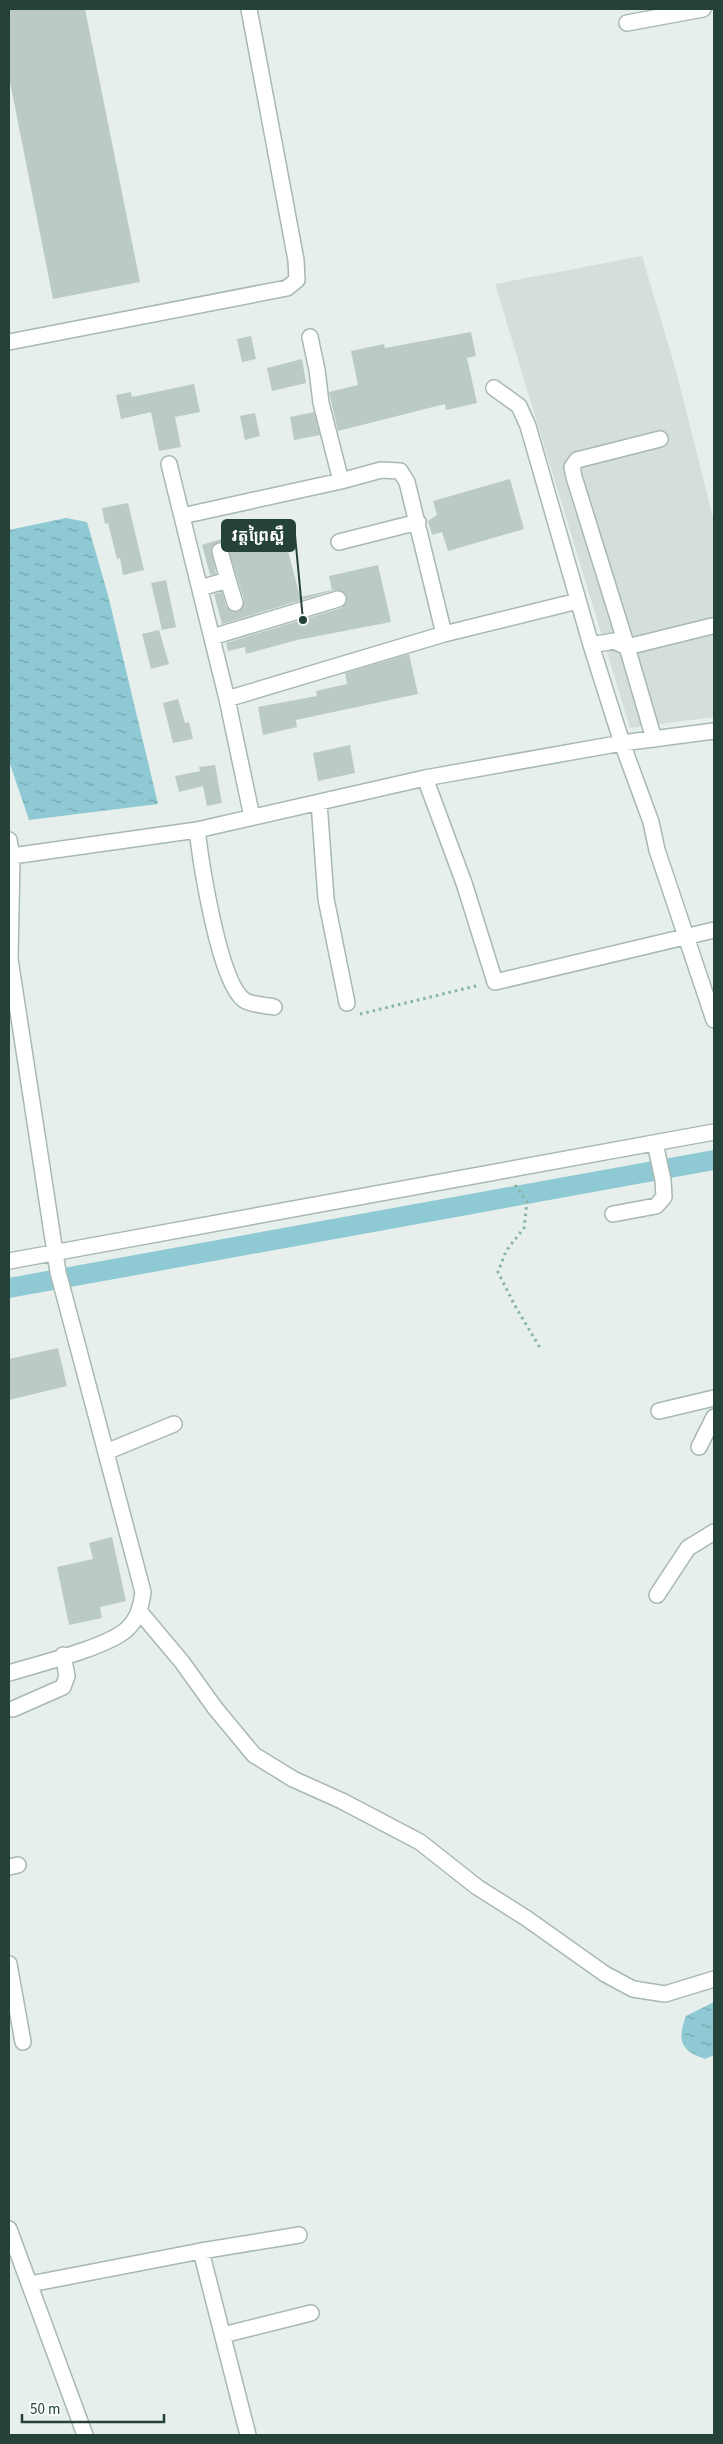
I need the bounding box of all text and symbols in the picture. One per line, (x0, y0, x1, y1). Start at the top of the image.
callout: វត្តព្រៃស្ពឺ (222, 520, 295, 551)
text: វត្តព្រៃស្ពឺ (231, 524, 285, 547)
scale bar (22, 2392, 165, 2424)
text: 50 m (30, 2399, 60, 2420)

